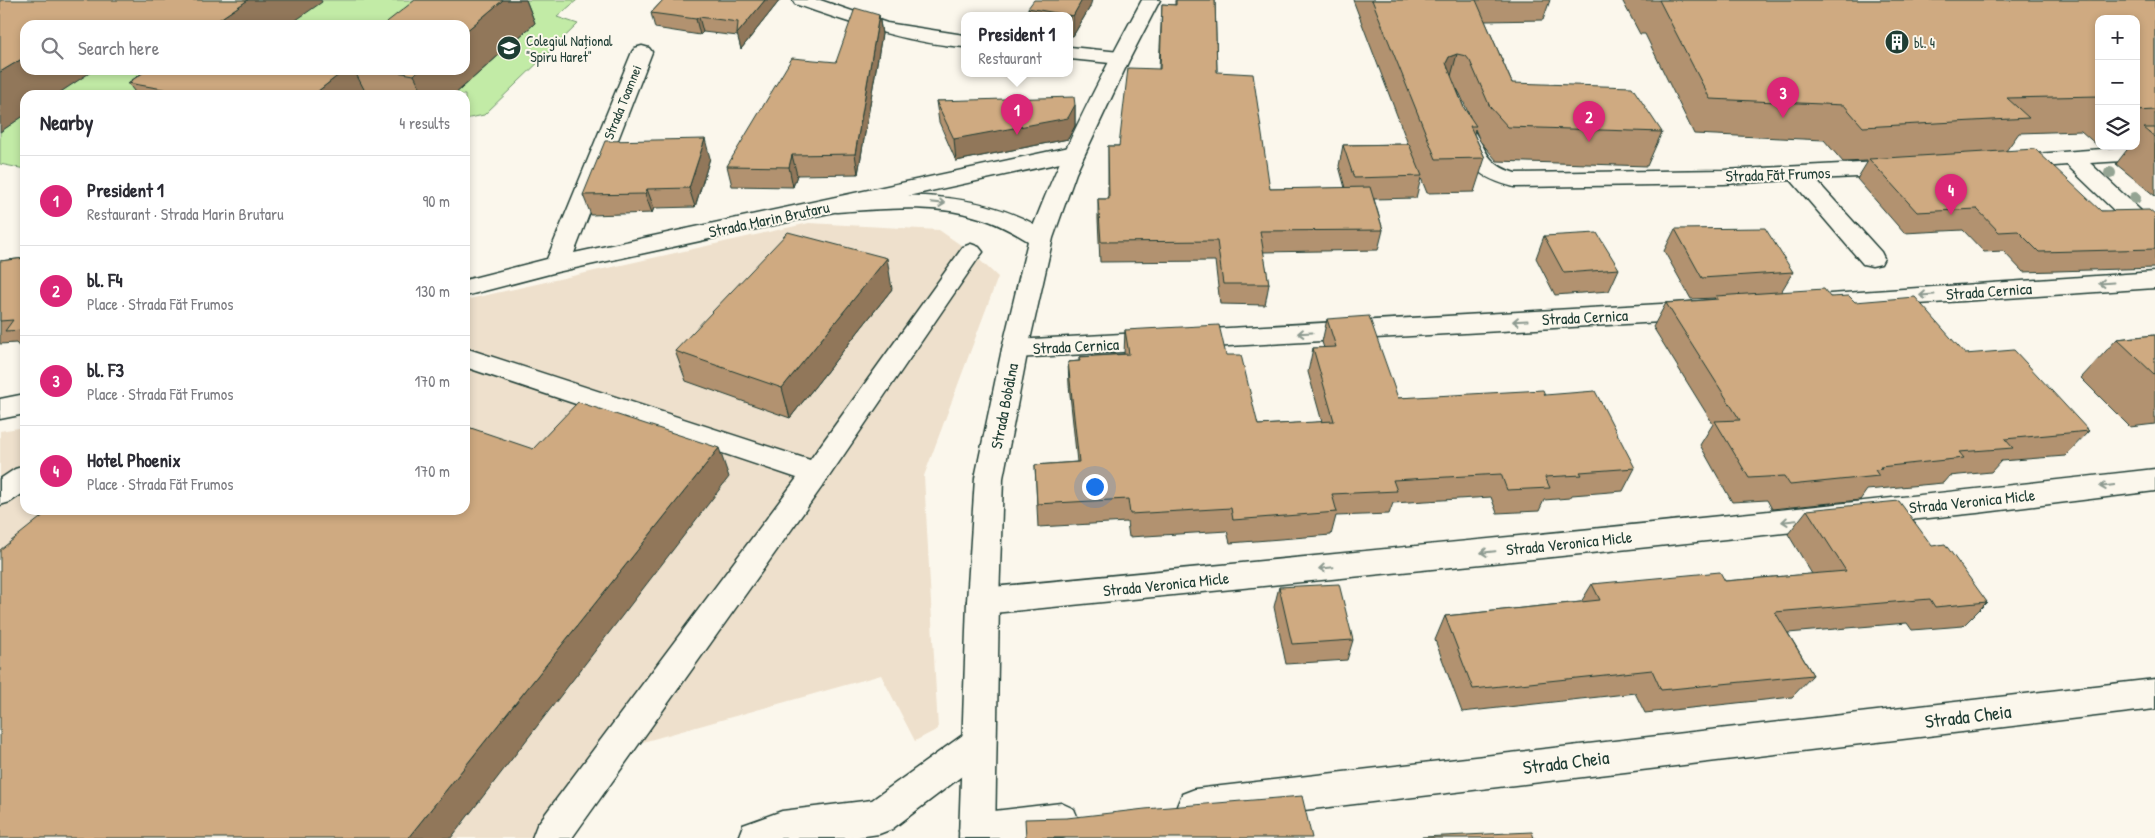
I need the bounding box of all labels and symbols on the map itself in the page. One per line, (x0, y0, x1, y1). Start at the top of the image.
building icon: bl. 4 (1884, 29, 1910, 55)
place label: Colegiul Național "Spiru Haret" (526, 31, 613, 67)
place label: bl. 4 (1914, 33, 1935, 52)
school or university icon: Colegiul Național "Spiru Haret" (496, 35, 522, 61)
street label: Strada Toamnei (598, 62, 646, 142)
pin: 3 (1767, 77, 1799, 118)
pin: 1 (1001, 94, 1033, 135)
pin: 2 (1573, 101, 1605, 142)
street label: Strada Făt Frumos (1725, 161, 1831, 187)
pin: 4 (1935, 174, 1967, 215)
street label: Strada Marin Brutaru (707, 195, 832, 243)
one-way arrow (930, 198, 946, 208)
street label: Strada Cernica (1945, 277, 2033, 305)
one-way arrow (2099, 278, 2115, 288)
one-way arrow (1919, 290, 1935, 299)
street label: Strada Cernica (1541, 304, 1629, 330)
one-way arrow (1512, 316, 1528, 325)
one-way arrow (1298, 329, 1314, 338)
street label: Strada Cernica (1032, 333, 1120, 359)
street label: Strada Bobâlna (985, 361, 1023, 451)
your location (1082, 474, 1108, 500)
one-way arrow (2099, 481, 2115, 491)
street label: Strada Veronica Micle (1908, 483, 2037, 519)
one-way arrow (1781, 516, 1797, 526)
street label: Strada Veronica Micle (1505, 525, 1634, 561)
one-way arrow (1480, 547, 1496, 557)
one-way arrow (1318, 563, 1334, 573)
street label: Strada Veronica Micle (1102, 566, 1231, 602)
street label: Strada Cheia (1923, 698, 2013, 734)
street label: Strada Cheia (1521, 744, 1611, 780)

